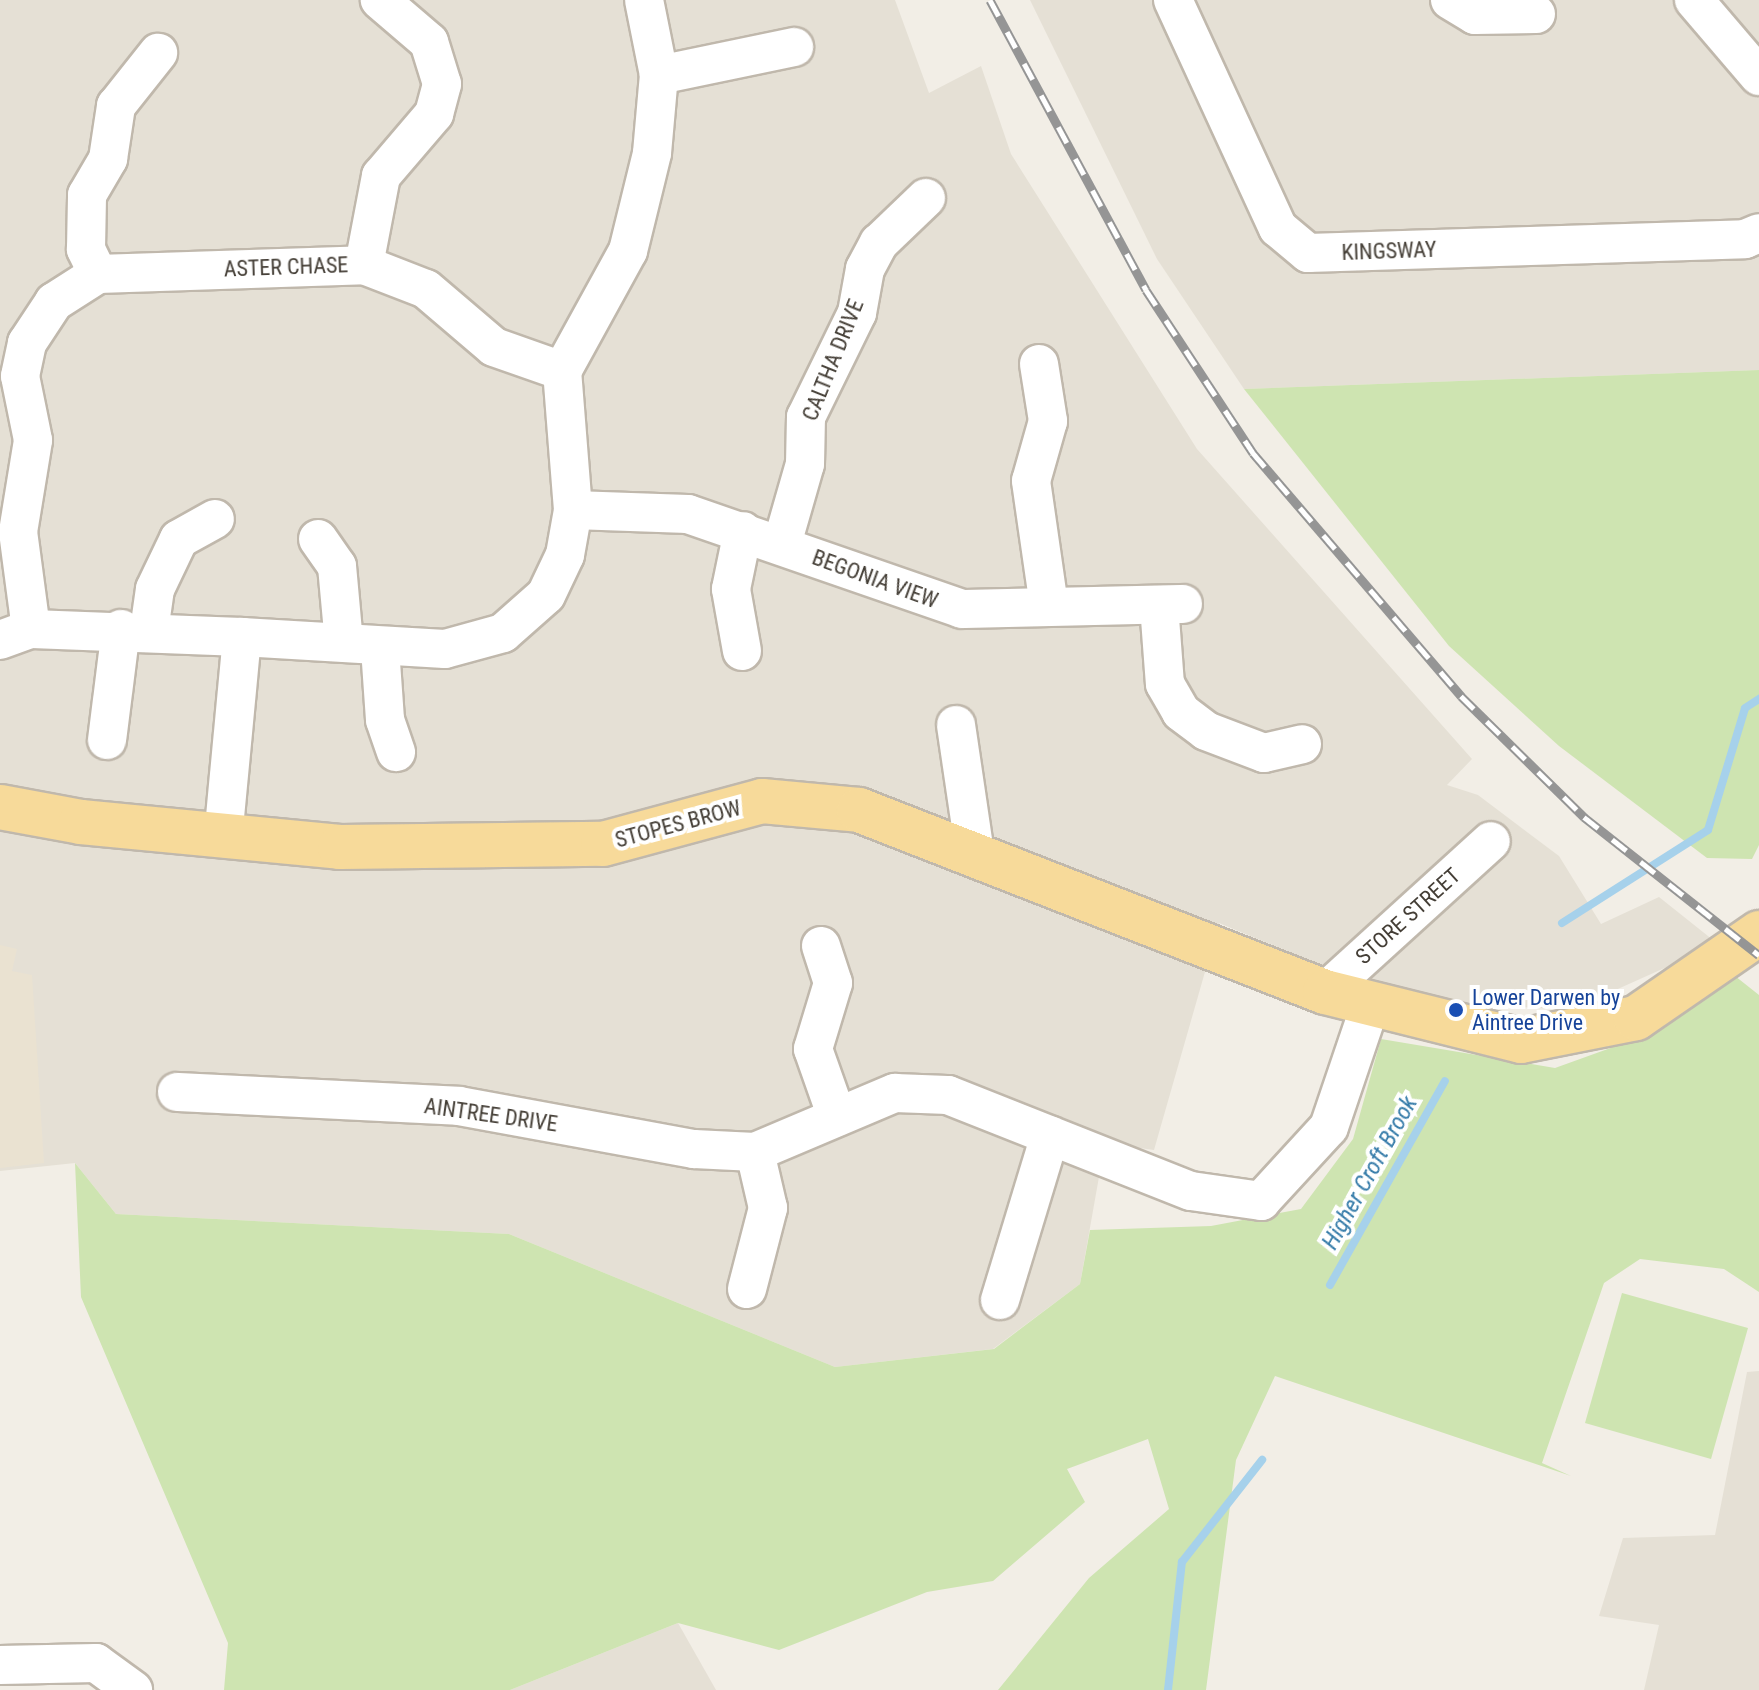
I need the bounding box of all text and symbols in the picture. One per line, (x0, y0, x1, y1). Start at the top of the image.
street label: KINGSWAY (1341, 236, 1437, 266)
street label: ASTER CHASE (223, 252, 349, 282)
street label: CALTHA DRIVE (797, 295, 869, 425)
street label: BEGONIA VIEW (809, 544, 941, 614)
street label: STOPES BROW (612, 795, 744, 853)
street label: STORE STREET (1350, 862, 1466, 970)
place label: Lower Darwen by Aintree Drive (1472, 984, 1620, 1036)
marker: Lower Darwen by Aintree Drive (1447, 1001, 1465, 1019)
water label: Higher Croft Brook (1316, 1091, 1424, 1255)
street label: AINTREE DRIVE (423, 1093, 559, 1137)

